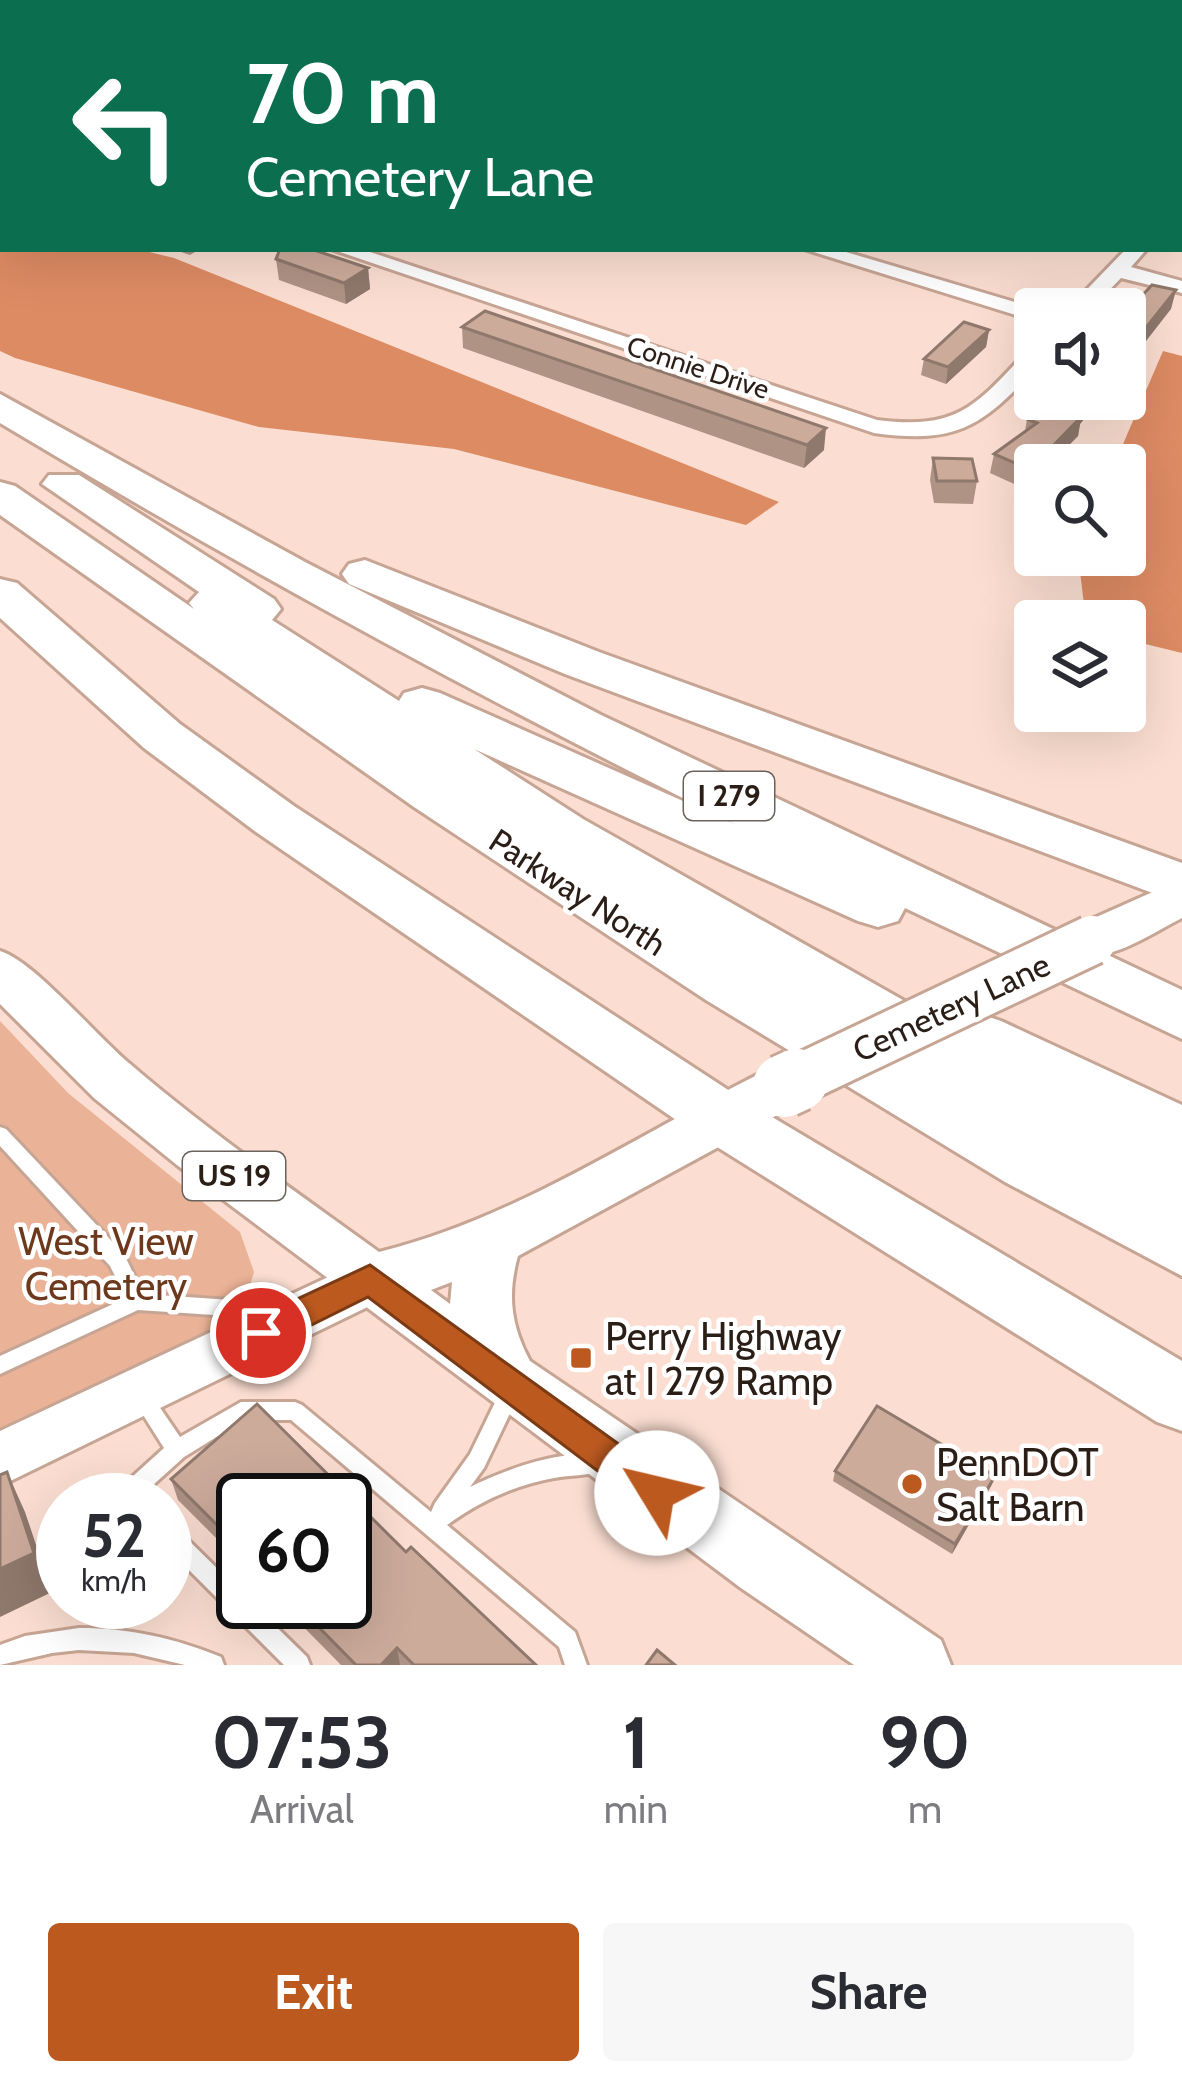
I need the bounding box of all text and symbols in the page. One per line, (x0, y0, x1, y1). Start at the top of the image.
text: 70 m (246, 42, 439, 144)
icon: left (48, 48, 204, 204)
text: Cemetery Lane (246, 144, 594, 210)
map controls (1014, 288, 1146, 732)
button: sound (1014, 288, 1146, 420)
street label: Connie Drive (623, 329, 774, 406)
button: search (1014, 444, 1146, 576)
button: layers (1014, 600, 1146, 732)
road number: I 279 (684, 772, 774, 820)
street label: Parkway North (482, 820, 674, 964)
street label: Cemetery Lane (846, 944, 1056, 1070)
road number: US 19 (183, 1152, 285, 1200)
park label: West View Cemetery (18, 1217, 194, 1310)
pin (210, 1282, 312, 1384)
icon: arrive (228, 1300, 294, 1366)
place label: Perry Highway at I 279 Ramp (605, 1312, 842, 1405)
marker: Perry Highway at I 279 Ramp (568, 1345, 594, 1371)
position arrow (594, 1430, 720, 1556)
place label: PennDOT Salt Barn (936, 1438, 1099, 1531)
marker: PennDOT Salt Barn (899, 1471, 925, 1497)
speed limit sign: 60 (216, 1473, 372, 1629)
text: 52 (82, 1499, 146, 1572)
text: km/h (81, 1562, 147, 1599)
text: 07:53 (211, 1699, 392, 1786)
text: 1 (623, 1699, 649, 1786)
text: 90 (879, 1699, 971, 1786)
text: Arrival (250, 1785, 354, 1833)
text: min (604, 1785, 668, 1833)
text: m (908, 1785, 942, 1833)
button: Exit (48, 1923, 579, 2061)
button: Share (603, 1923, 1134, 2061)

